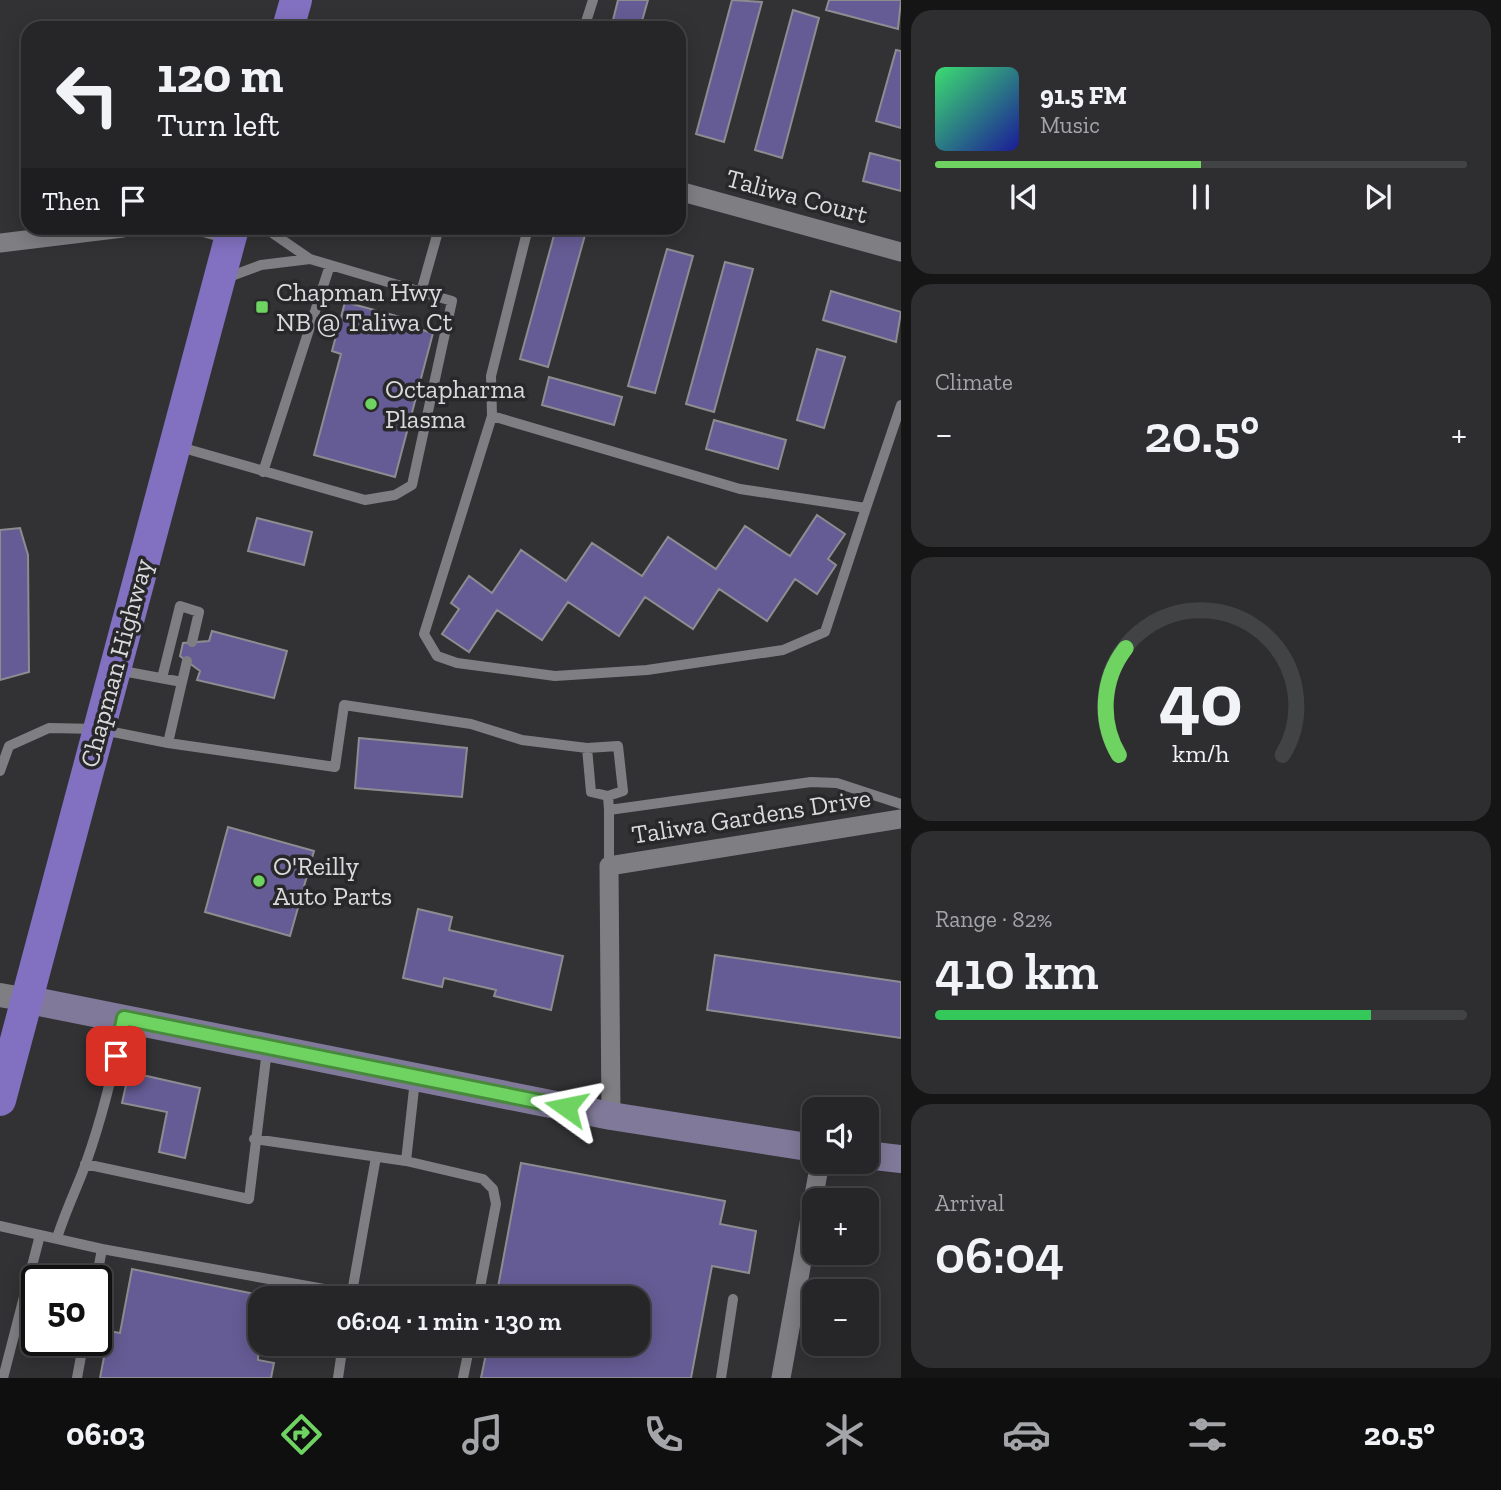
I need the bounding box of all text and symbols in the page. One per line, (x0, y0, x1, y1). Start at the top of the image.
text: 120 m (157, 46, 283, 105)
icon: left (42, 49, 133, 140)
text: 91.5 FM (1040, 79, 1127, 111)
text: Turn left (157, 106, 279, 144)
text: Music (1040, 111, 1100, 139)
street label: Taliwa Court (723, 162, 872, 230)
icon: previous (1005, 178, 1043, 216)
icon: pause (1182, 178, 1220, 216)
icon: next (1359, 178, 1397, 216)
icon: arrive (114, 182, 152, 220)
text: Then (42, 185, 100, 217)
place label: Chapman Hwy NB @ Taliwa Ct (276, 276, 453, 338)
marker: Chapman Hwy NB @ Taliwa Ct (254, 299, 270, 315)
text: Climate (935, 368, 1013, 396)
place label: Octapharma Plasma (385, 373, 526, 435)
marker: Octapharma Plasma (363, 396, 379, 412)
text: 20.5° (1144, 403, 1260, 465)
text: − (935, 411, 953, 457)
text: + (1451, 411, 1467, 457)
street label: Chapman Highway (73, 555, 159, 771)
text: 40 (1159, 656, 1243, 744)
text: km/h (1172, 738, 1230, 768)
street label: Taliwa Gardens Drive (629, 781, 873, 851)
place label: O'Reilly Auto Parts (273, 850, 392, 912)
marker: O'Reilly Auto Parts (251, 873, 267, 889)
text: Range · 82% (935, 905, 1052, 933)
text: 410 km (935, 940, 1099, 1002)
pin (86, 1026, 146, 1086)
icon: arrive (97, 1037, 135, 1075)
position arrow (529, 1070, 603, 1144)
map controls (802, 1097, 879, 1356)
button: sound (802, 1097, 879, 1174)
button: + (802, 1188, 879, 1265)
text: Arrival (935, 1189, 1004, 1217)
text: 06:04 (935, 1224, 1064, 1286)
speed limit sign: 50 (21, 1265, 112, 1356)
button: − (802, 1279, 879, 1356)
text: 06:04 · 1 min · 130 m (337, 1305, 561, 1337)
icon: directions (277, 1410, 326, 1459)
icon: music (458, 1410, 507, 1459)
icon: phone (639, 1410, 688, 1459)
icon: climate (820, 1410, 869, 1459)
icon: car (1002, 1410, 1051, 1459)
icon: filters (1183, 1410, 1232, 1459)
text: 06:03 (66, 1415, 145, 1453)
text: 20.5° (1364, 1415, 1435, 1453)

